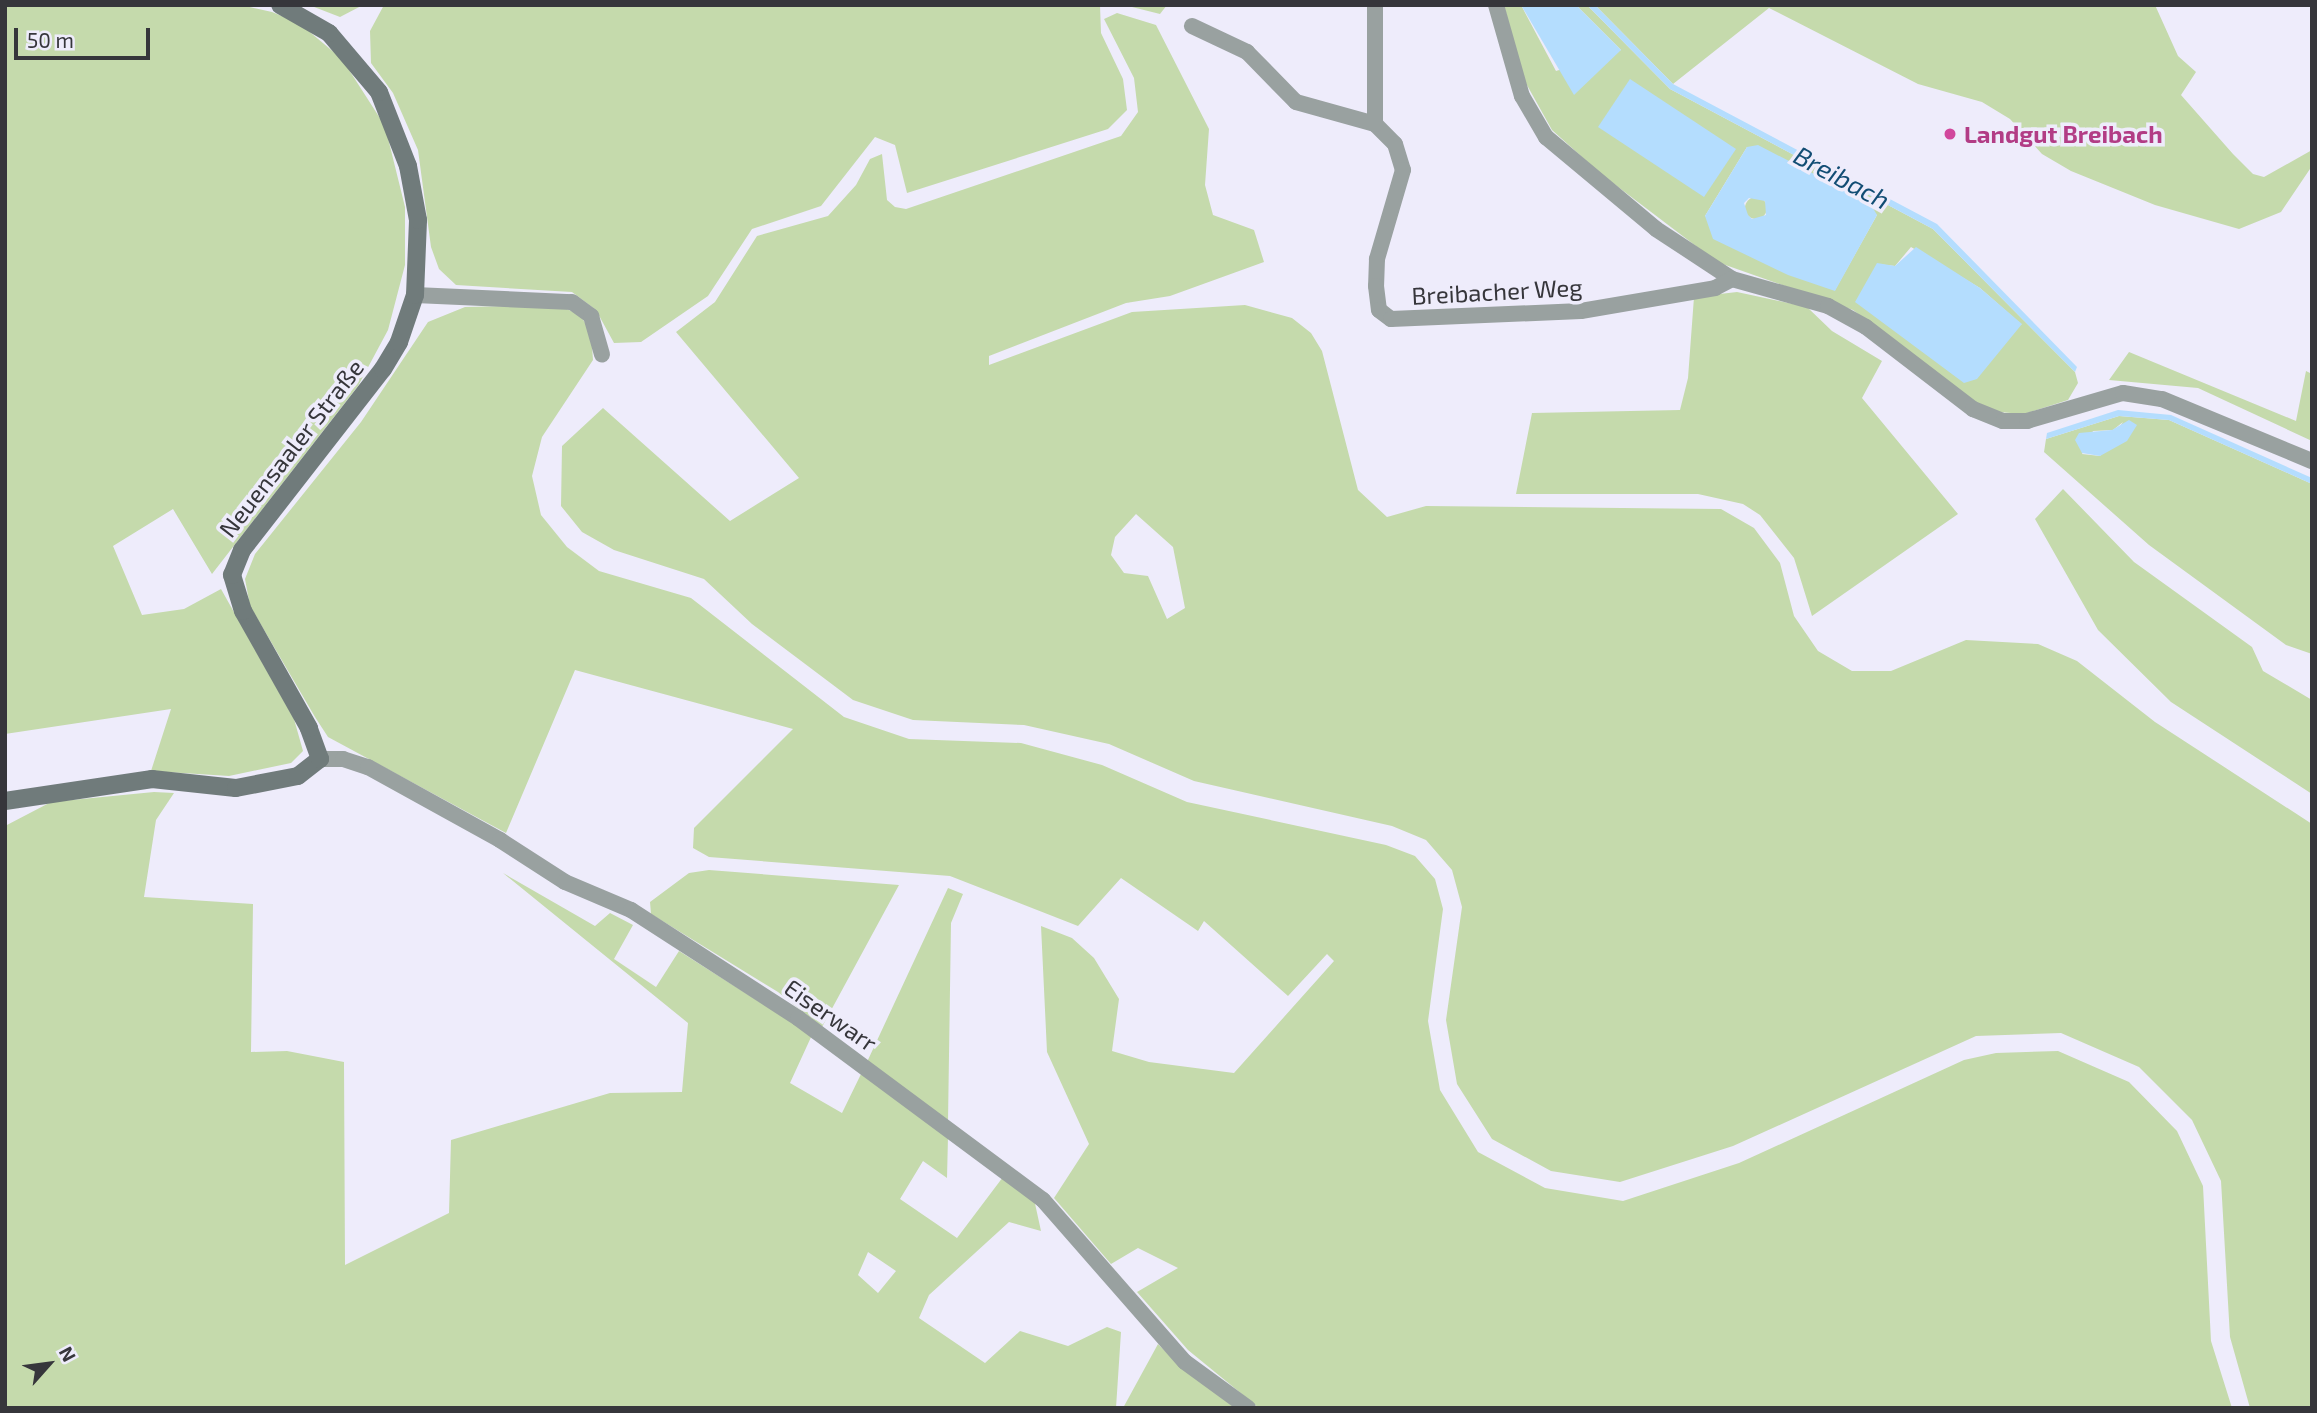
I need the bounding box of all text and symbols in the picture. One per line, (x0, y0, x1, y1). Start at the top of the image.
scale bar (18, 14, 154, 58)
text: 50 m (27, 27, 74, 52)
place label: Landgut Breibach (1964, 120, 2163, 148)
marker: Landgut Breibach (1942, 126, 1958, 142)
water label: Breibach (1789, 139, 1895, 215)
street label: Breibacher Weg (1410, 272, 1584, 310)
street label: Neuensaaler Straße (212, 353, 370, 543)
street label: Eiserwarr (779, 973, 883, 1057)
north arrow (14, 1329, 84, 1399)
text: N (55, 1342, 81, 1365)

